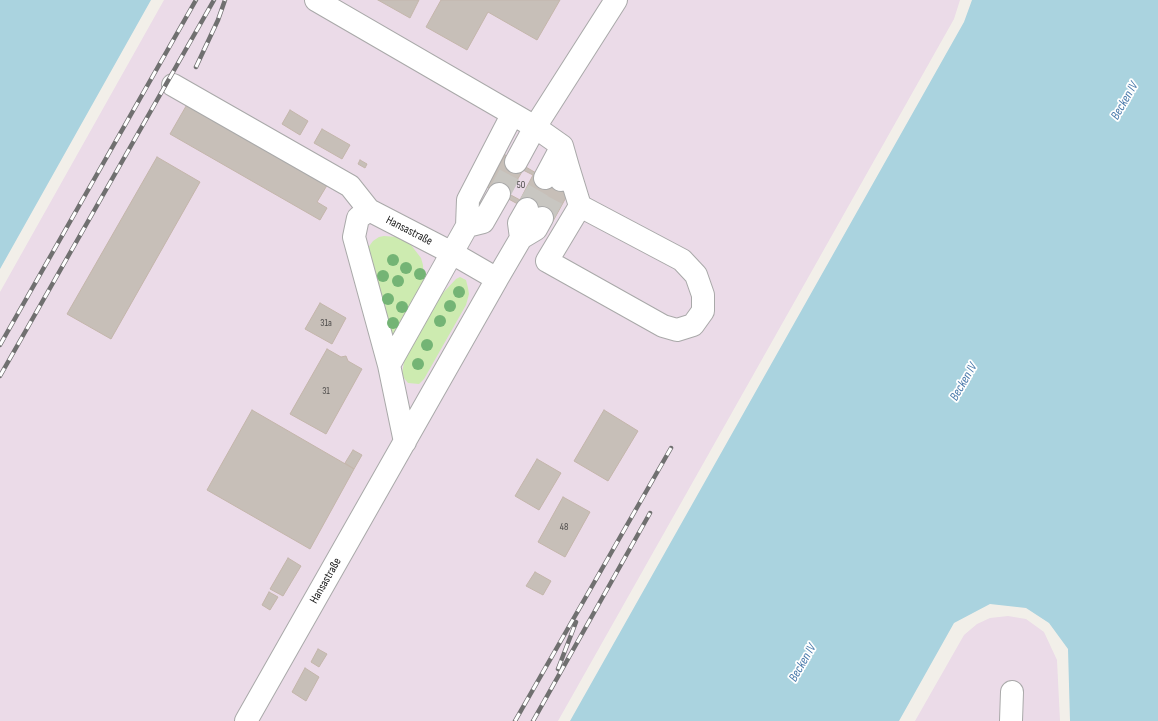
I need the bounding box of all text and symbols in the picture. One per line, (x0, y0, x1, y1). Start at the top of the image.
water label: Becken IV (1108, 79, 1142, 123)
house number: 50 (517, 179, 525, 191)
street label: Hansastraße (383, 213, 435, 249)
house number: 31a (320, 317, 332, 329)
water label: Becken IV (947, 360, 981, 404)
house number: 31 (322, 385, 330, 397)
house number: 48 (560, 521, 568, 533)
street label: Hansastraße (307, 556, 345, 606)
water label: Becken IV (786, 641, 820, 685)

